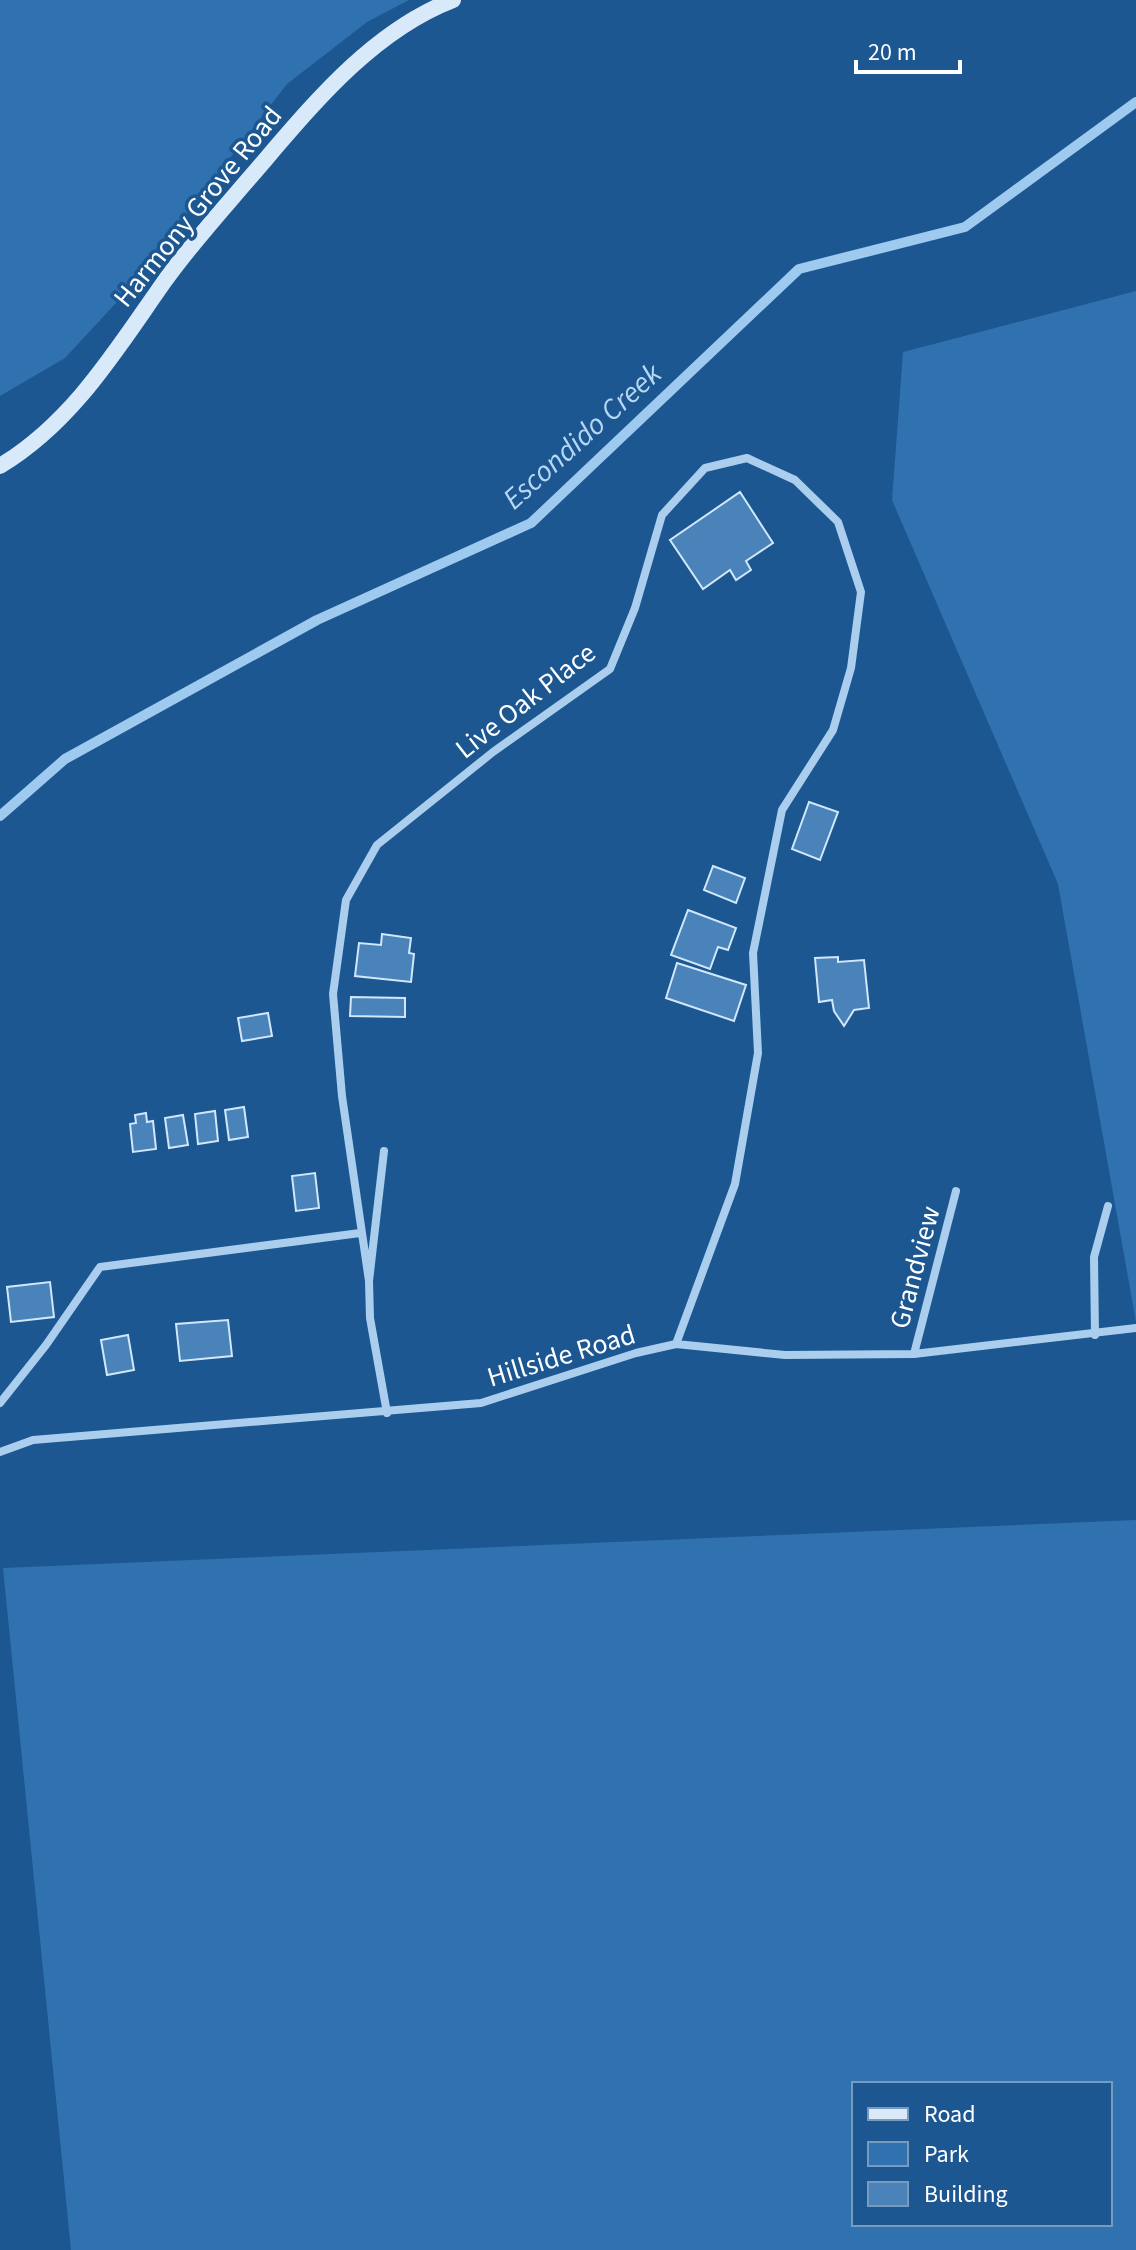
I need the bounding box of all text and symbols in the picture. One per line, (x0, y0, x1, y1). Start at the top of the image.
scale bar (856, 24, 960, 74)
text: 20 m (868, 35, 917, 70)
street label: Harmony Grove Road (104, 97, 292, 316)
water label: Escondido Creek (493, 353, 672, 520)
street label: Live Oak Place (447, 633, 604, 768)
street label: Grandview (879, 1202, 951, 1333)
street label: Hillside Road (482, 1314, 640, 1397)
legend (852, 2082, 1112, 2226)
text: Road (924, 2097, 976, 2132)
text: Park (924, 2137, 969, 2172)
text: Building (924, 2177, 1008, 2212)

